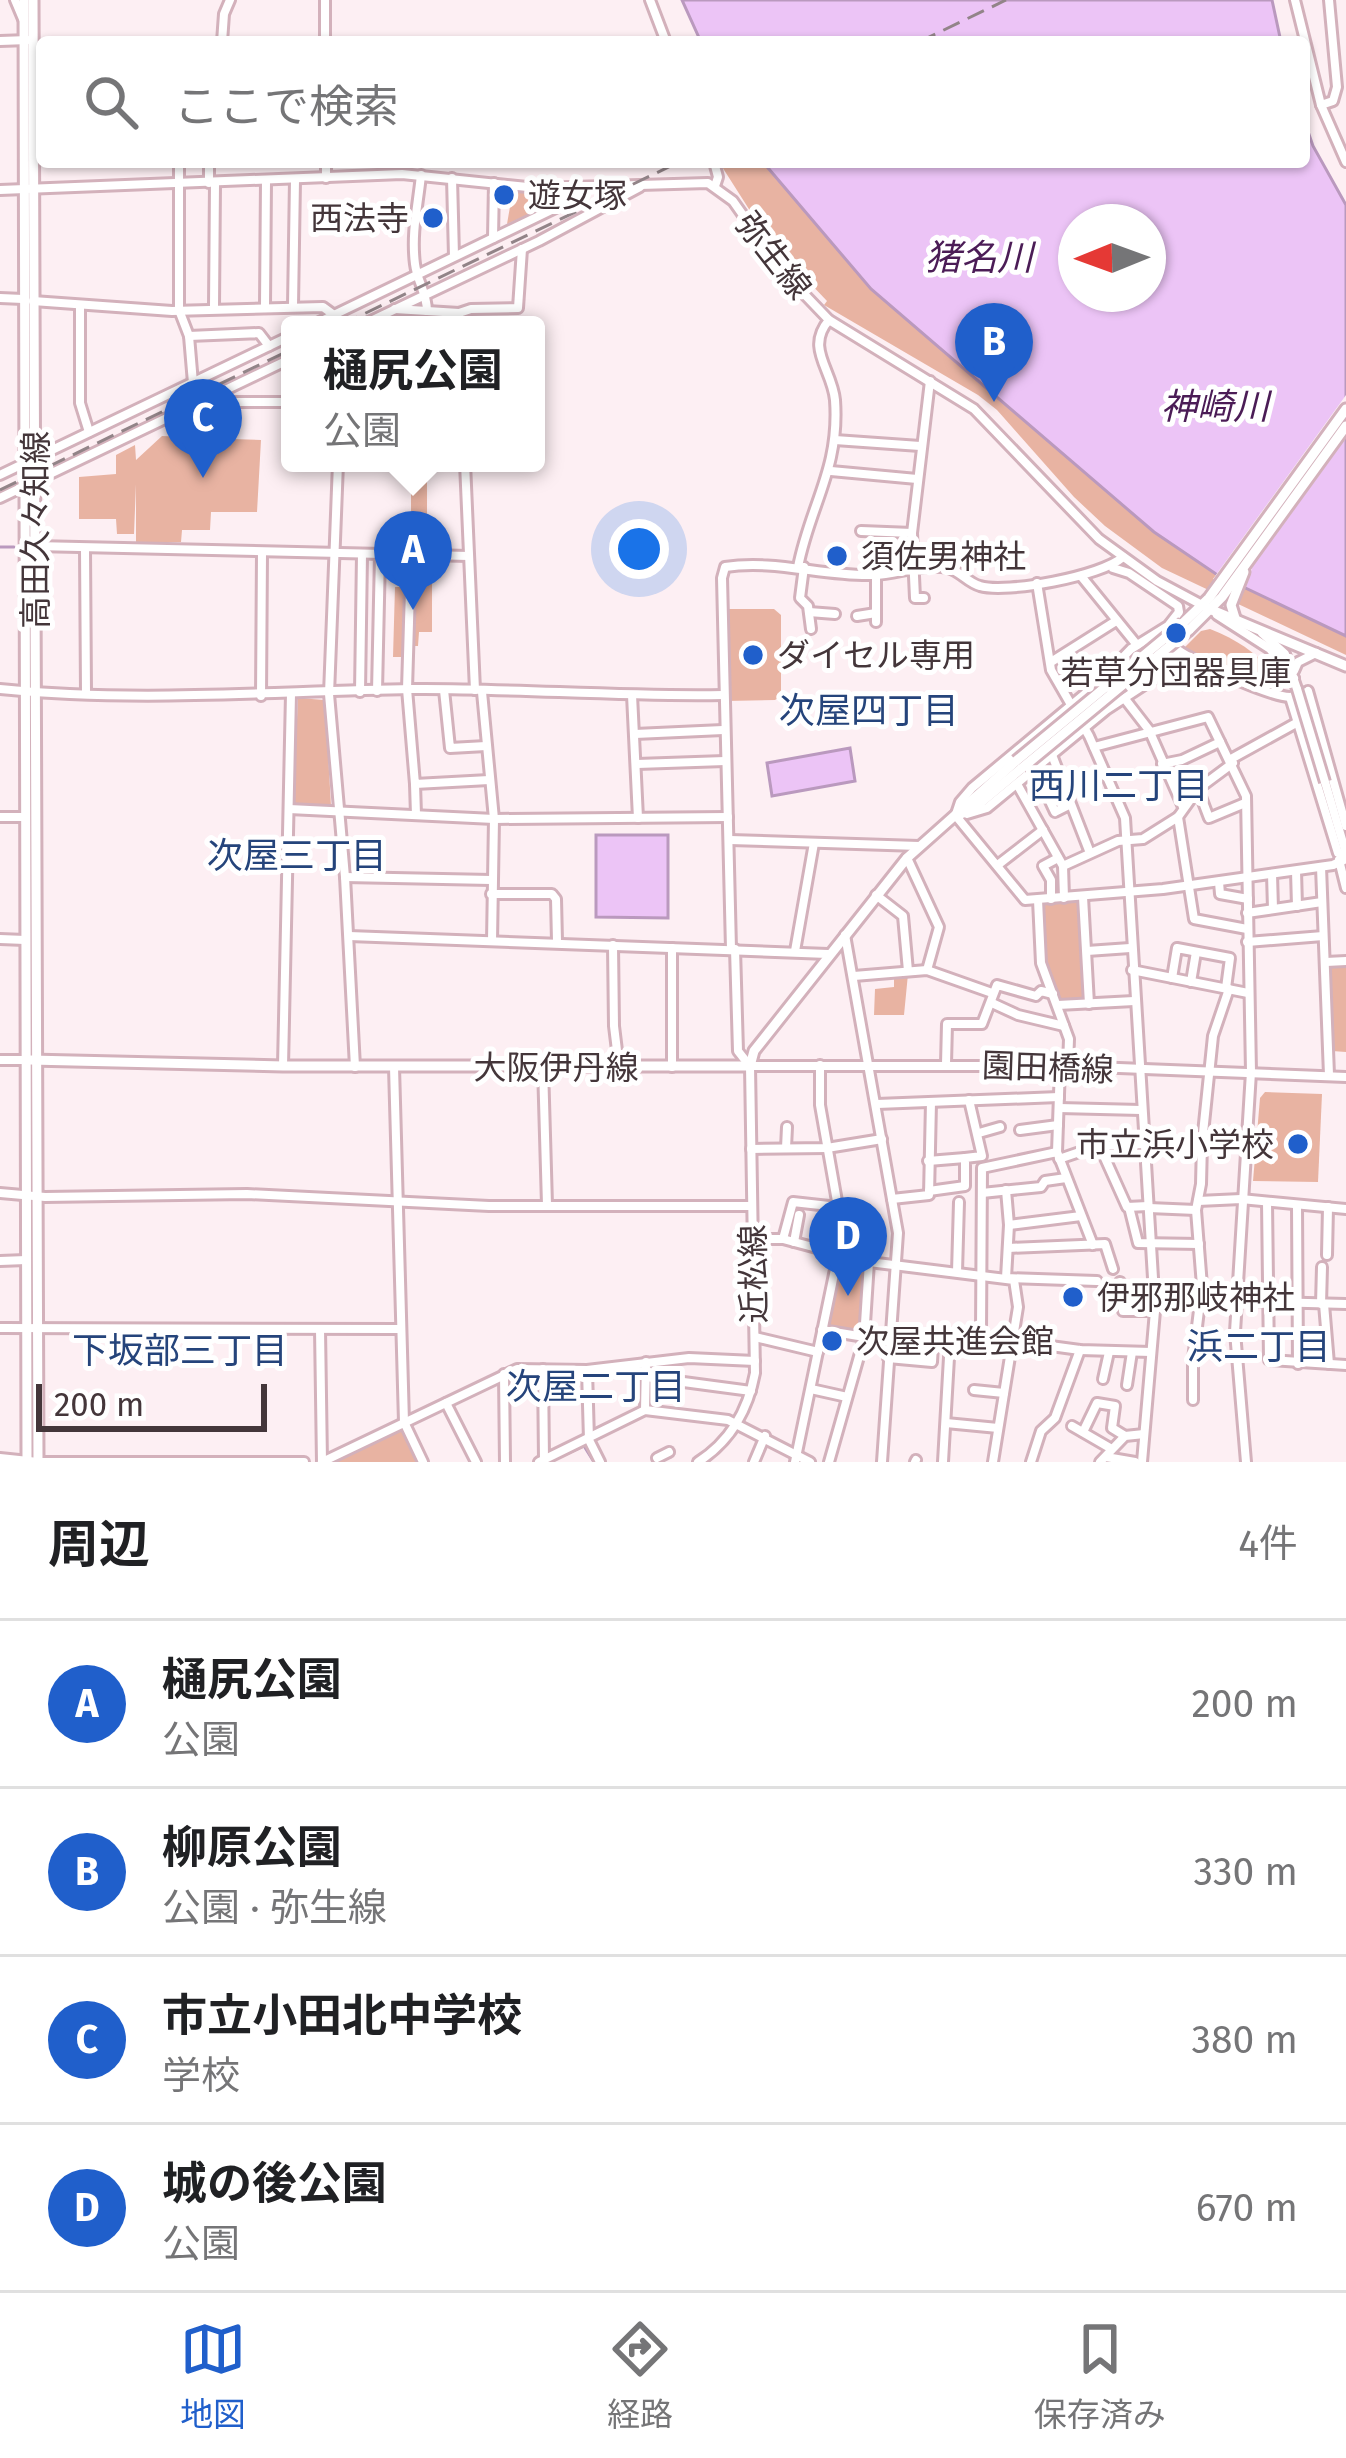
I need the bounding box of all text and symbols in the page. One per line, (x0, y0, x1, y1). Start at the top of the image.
search box (36, 36, 1310, 168)
icon: search (78, 69, 144, 135)
text: ここで検索 (174, 80, 399, 134)
place label: 遊女塚 (528, 176, 627, 216)
marker: 遊女塚 (491, 182, 517, 208)
place label: 西法寺 (310, 199, 409, 239)
street label: 弥生線 (727, 204, 819, 307)
north arrow (1058, 204, 1166, 312)
marker: 西法寺 (420, 205, 446, 231)
water label: 猪名川 (925, 236, 1037, 280)
pin: B (955, 303, 1033, 402)
popup (281, 316, 545, 472)
text: 樋尻公園 (323, 344, 503, 398)
pin: C (164, 379, 242, 478)
water label: 神崎川 (1161, 385, 1273, 429)
text: 公園 (323, 408, 401, 454)
street label: 高田久々知線 (16, 431, 56, 629)
pin: A (374, 511, 452, 610)
your location (609, 519, 669, 579)
place label: 須佐男神社 (861, 537, 1026, 577)
marker: 須佐男神社 (824, 543, 850, 569)
marker: 若草分団器具庫 (1163, 620, 1189, 646)
place label: ダイセル専用 (777, 636, 975, 676)
marker: ダイセル専用 (740, 642, 766, 668)
place label: 若草分団器具庫 (1061, 653, 1292, 693)
district label: 次屋四丁目 (779, 689, 959, 733)
district label: 西川二丁目 (1029, 764, 1209, 808)
district label: 次屋三丁目 (207, 834, 387, 878)
street label: 園田橋線 (981, 1046, 1115, 1090)
street label: 大阪伊丹線 (474, 1048, 639, 1088)
place label: 市立浜小学校 (1076, 1125, 1274, 1165)
marker: 市立浜小学校 (1285, 1131, 1311, 1157)
pin: D (809, 1197, 887, 1296)
street label: 近松線 (733, 1224, 775, 1324)
place label: 伊邪那岐神社 (1097, 1278, 1295, 1318)
marker: 伊邪那岐神社 (1060, 1284, 1086, 1310)
place label: 次屋共進会館 (856, 1322, 1054, 1362)
district label: 浜二丁目 (1187, 1325, 1331, 1369)
marker: 次屋共進会館 (819, 1328, 845, 1354)
district label: 下坂部三丁目 (72, 1329, 288, 1373)
district label: 次屋二丁目 (506, 1365, 686, 1409)
scale bar (36, 1378, 267, 1431)
text: 200 m (54, 1385, 144, 1425)
text: 周辺 (48, 1514, 150, 1576)
text: 4件 (1238, 1521, 1298, 1567)
text: 樋尻公園 (162, 1653, 342, 1707)
text: A (75, 1681, 99, 1727)
text: 200 m (1191, 1681, 1298, 1727)
text: 公園 (162, 1717, 240, 1763)
text: 柳原公園 (162, 1821, 342, 1875)
text: B (75, 1849, 99, 1895)
text: 330 m (1194, 1849, 1298, 1895)
text: 公園 · 弥生線 (162, 1885, 387, 1931)
text: 市立小田北中学校 (162, 1989, 522, 2043)
text: C (76, 2017, 98, 2063)
text: 380 m (1192, 2017, 1298, 2063)
text: 学校 (162, 2053, 240, 2099)
text: 城の後公園 (162, 2157, 387, 2211)
text: D (74, 2185, 100, 2231)
text: 670 m (1196, 2185, 1298, 2231)
text: 公園 (162, 2221, 240, 2267)
tab: 地図 (180, 2316, 246, 2436)
tab: 経路 (607, 2316, 673, 2436)
tab: 保存済み (1034, 2316, 1166, 2436)

